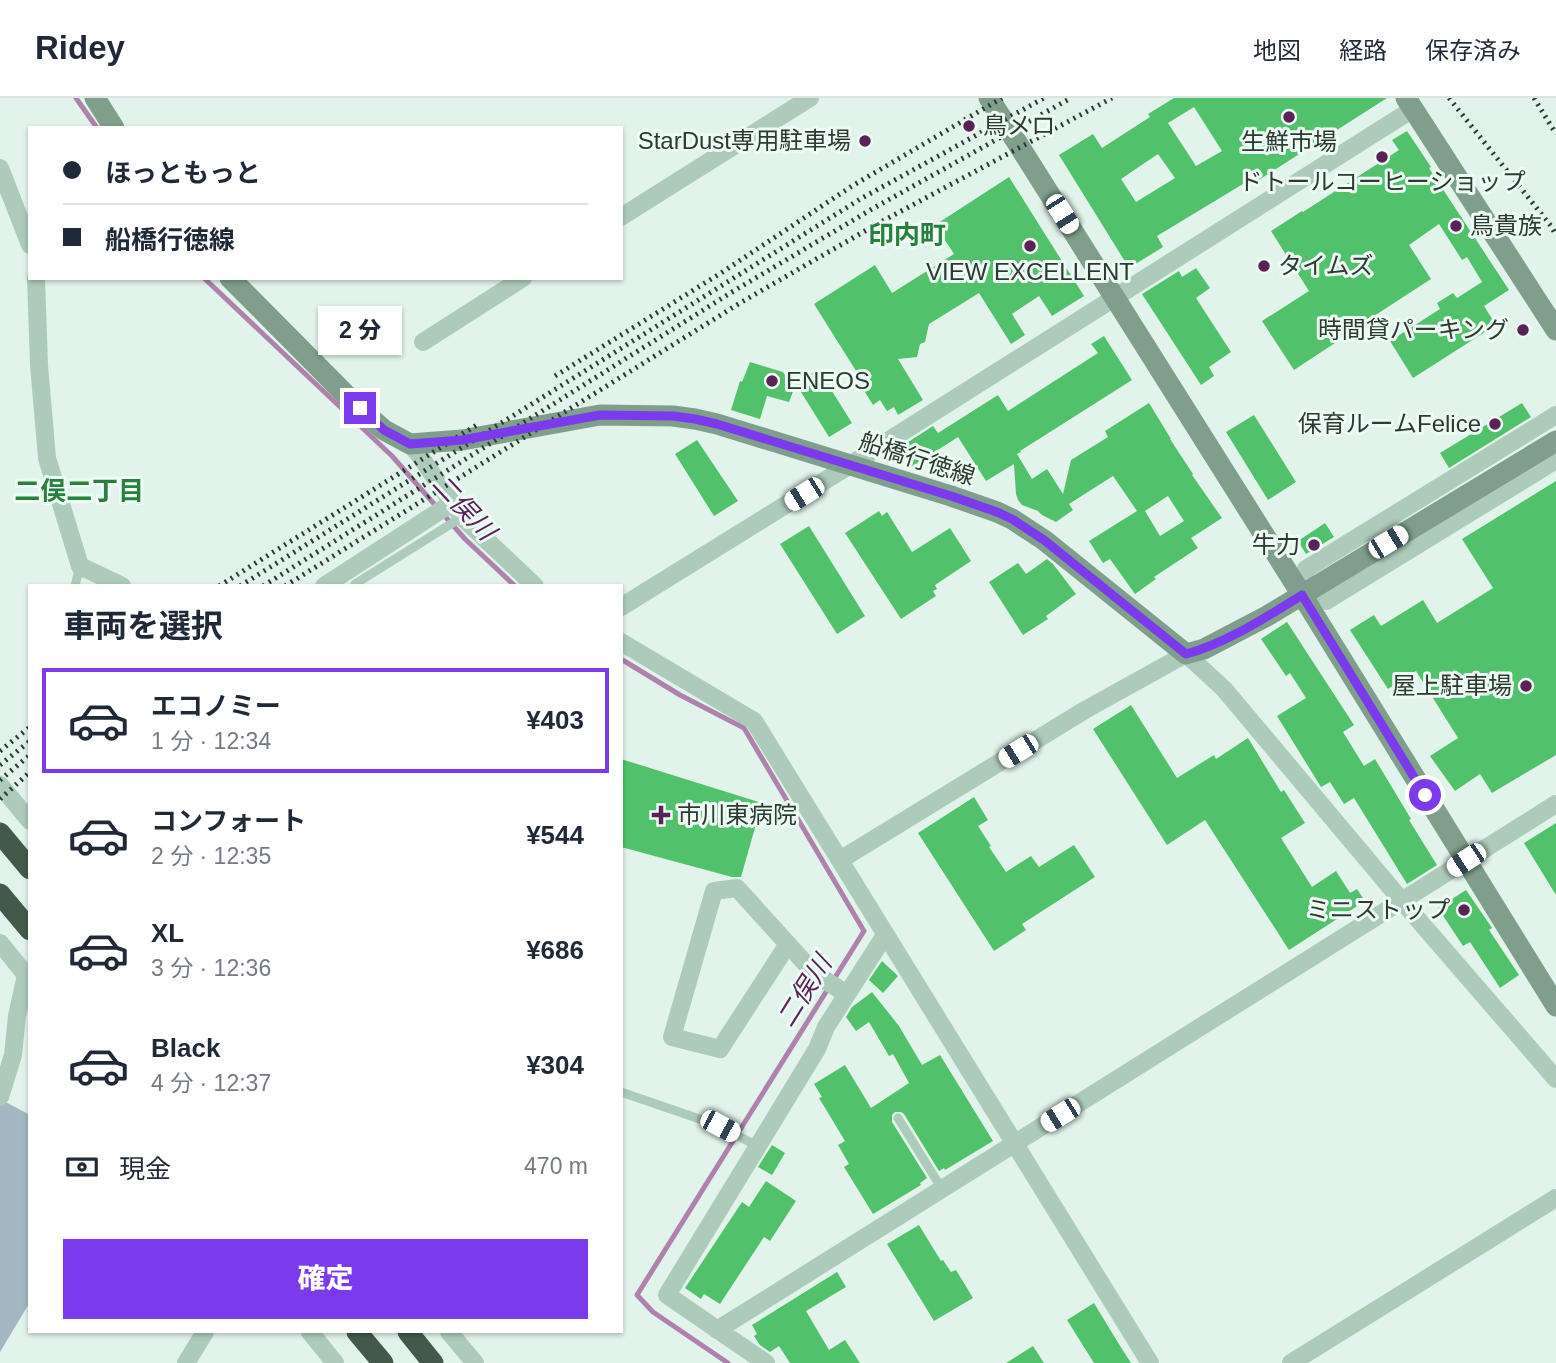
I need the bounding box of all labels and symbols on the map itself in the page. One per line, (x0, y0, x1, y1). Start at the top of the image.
marker: 生鮮市場 (1281, 109, 1297, 125)
place label: 鳥メロ (983, 112, 1055, 139)
marker: 鳥メロ (961, 118, 977, 134)
place label: StarDust専用駐車場 (638, 127, 851, 154)
place label: 生鮮市場 (1241, 128, 1337, 155)
marker: StarDust専用駐車場 (857, 133, 873, 149)
marker: ドトールコーヒーショップ (1374, 149, 1390, 165)
place label: ドトールコーヒーショップ (1238, 168, 1526, 195)
car (1042, 191, 1083, 237)
place label: 鳥貴族 (1470, 212, 1542, 239)
marker: 鳥貴族 (1448, 218, 1464, 234)
district label: 印内町 (868, 220, 946, 250)
marker: VIEW EXCELLENT (1022, 238, 1038, 254)
place label: タイムズ (1278, 252, 1374, 279)
place label: VIEW EXCELLENT (926, 258, 1134, 285)
marker: タイムズ (1256, 258, 1272, 274)
callout: 2 分 (318, 306, 402, 356)
place label: 時間貸パーキング (1318, 316, 1509, 343)
marker: 時間貸パーキング (1515, 322, 1531, 338)
place label: ENEOS (786, 367, 870, 394)
marker: ENEOS (764, 373, 780, 389)
route end (344, 392, 376, 424)
place label: 保育ルームFelice (1298, 410, 1481, 437)
marker: 保育ルームFelice (1487, 416, 1503, 432)
street label: 船橋行徳線 (856, 427, 978, 490)
water label: 二俣川 (426, 468, 504, 548)
car (781, 474, 828, 514)
district label: 二俣二丁目 (14, 476, 144, 506)
car (1365, 522, 1412, 562)
place label: 牛力 (1252, 531, 1300, 558)
marker: 牛力 (1306, 537, 1322, 553)
place label: 屋上駐車場 (1392, 672, 1512, 699)
marker: 屋上駐車場 (1518, 678, 1534, 694)
car (995, 731, 1042, 771)
route start (1409, 779, 1441, 811)
place label: 市川東病院 (677, 801, 797, 828)
marker: 市川東病院 (651, 805, 671, 825)
car (1443, 840, 1490, 880)
place label: ミニストップ (1306, 896, 1450, 923)
marker: ミニストップ (1456, 902, 1472, 918)
water label: 二俣川 (771, 947, 839, 1032)
car (1037, 1095, 1084, 1135)
car (697, 1107, 744, 1145)

